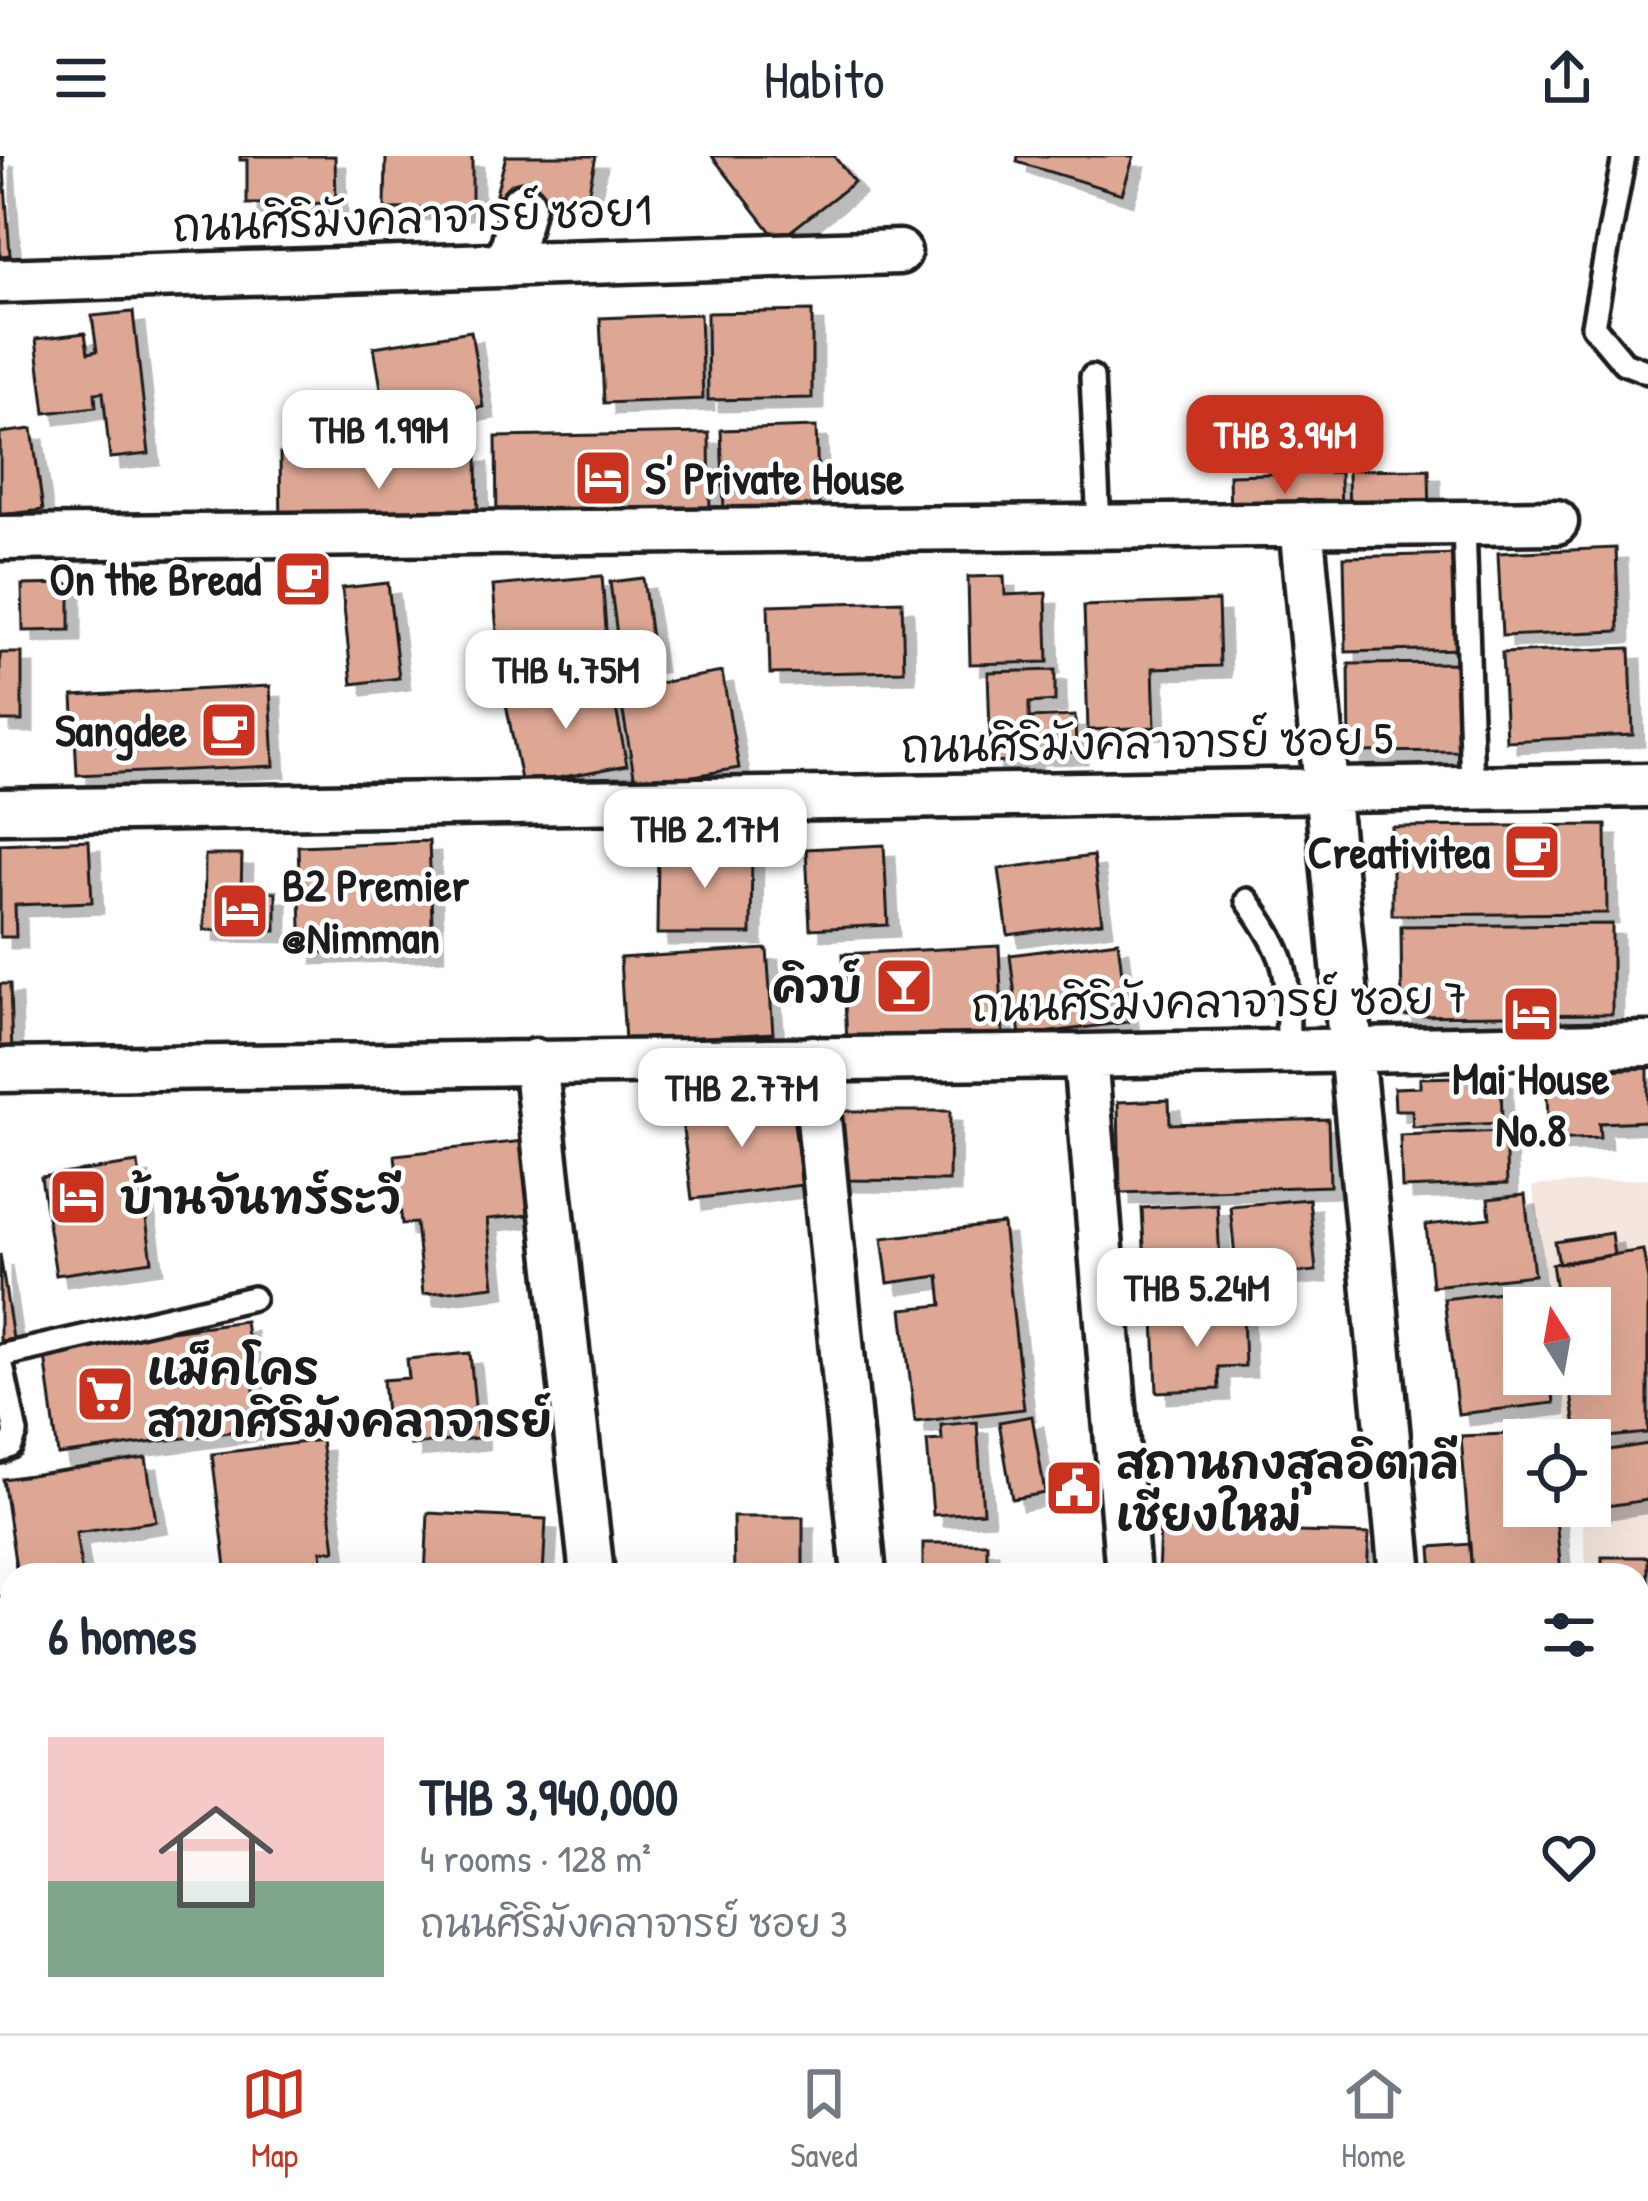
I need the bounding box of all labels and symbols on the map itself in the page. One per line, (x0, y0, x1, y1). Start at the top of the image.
street label: ถนนศิริมังคลาจารย์ ซอย1 (171, 178, 653, 255)
pin: THB 1.99M (242, 390, 516, 492)
pin: THB 3.94M (1148, 395, 1422, 497)
hotel icon: S' Private House (572, 447, 634, 509)
place label: S' Private House (645, 447, 904, 508)
place label: On the Bread (49, 548, 261, 609)
cafe icon: On the Bread (272, 548, 334, 610)
pin: THB 4.75M (429, 630, 703, 732)
place label: Sangdee (55, 699, 187, 761)
cafe icon: Sangdee (198, 699, 260, 761)
street label: ถนนศิริมังคลาจารย์ ซอย 5 (900, 707, 1394, 776)
pin: THB 2.17M (568, 789, 842, 891)
place label: Creativitea (1308, 821, 1490, 882)
cafe icon: Creativitea (1501, 821, 1563, 883)
place label: B2 Premier @Nimman (282, 854, 470, 967)
hotel icon: B2 Premier @Nimman (209, 880, 271, 942)
place label: คิวบ์ (772, 955, 862, 1016)
bar icon: คิวบ์ (873, 955, 935, 1017)
street label: ถนนศิริมังคลาจารย์ ซอย 7 (971, 966, 1467, 1035)
hotel icon: Mai House No.8 (1500, 983, 1562, 1045)
place label: Mai House No.8 (1452, 1047, 1610, 1160)
pin: THB 2.77M (605, 1048, 879, 1150)
hotel icon: บ้านจันทร์ระวี (47, 1166, 109, 1228)
place label: บ้านจันทร์ระวี (120, 1166, 401, 1227)
pin: THB 5.24M (1060, 1248, 1334, 1350)
north arrow (1503, 1287, 1611, 1395)
place label: แม็คโคร สาขาศิริมังคลาจารย์ (147, 1337, 552, 1450)
supermarket icon: แม็คโคร สาขาศิริมังคลาจารย์ (74, 1363, 136, 1425)
place label: สถานกงสุลอิตาลี เชียงใหม่ (1116, 1431, 1459, 1544)
public building icon: สถานกงสุลอิตาลี เชียงใหม่ (1043, 1457, 1105, 1519)

